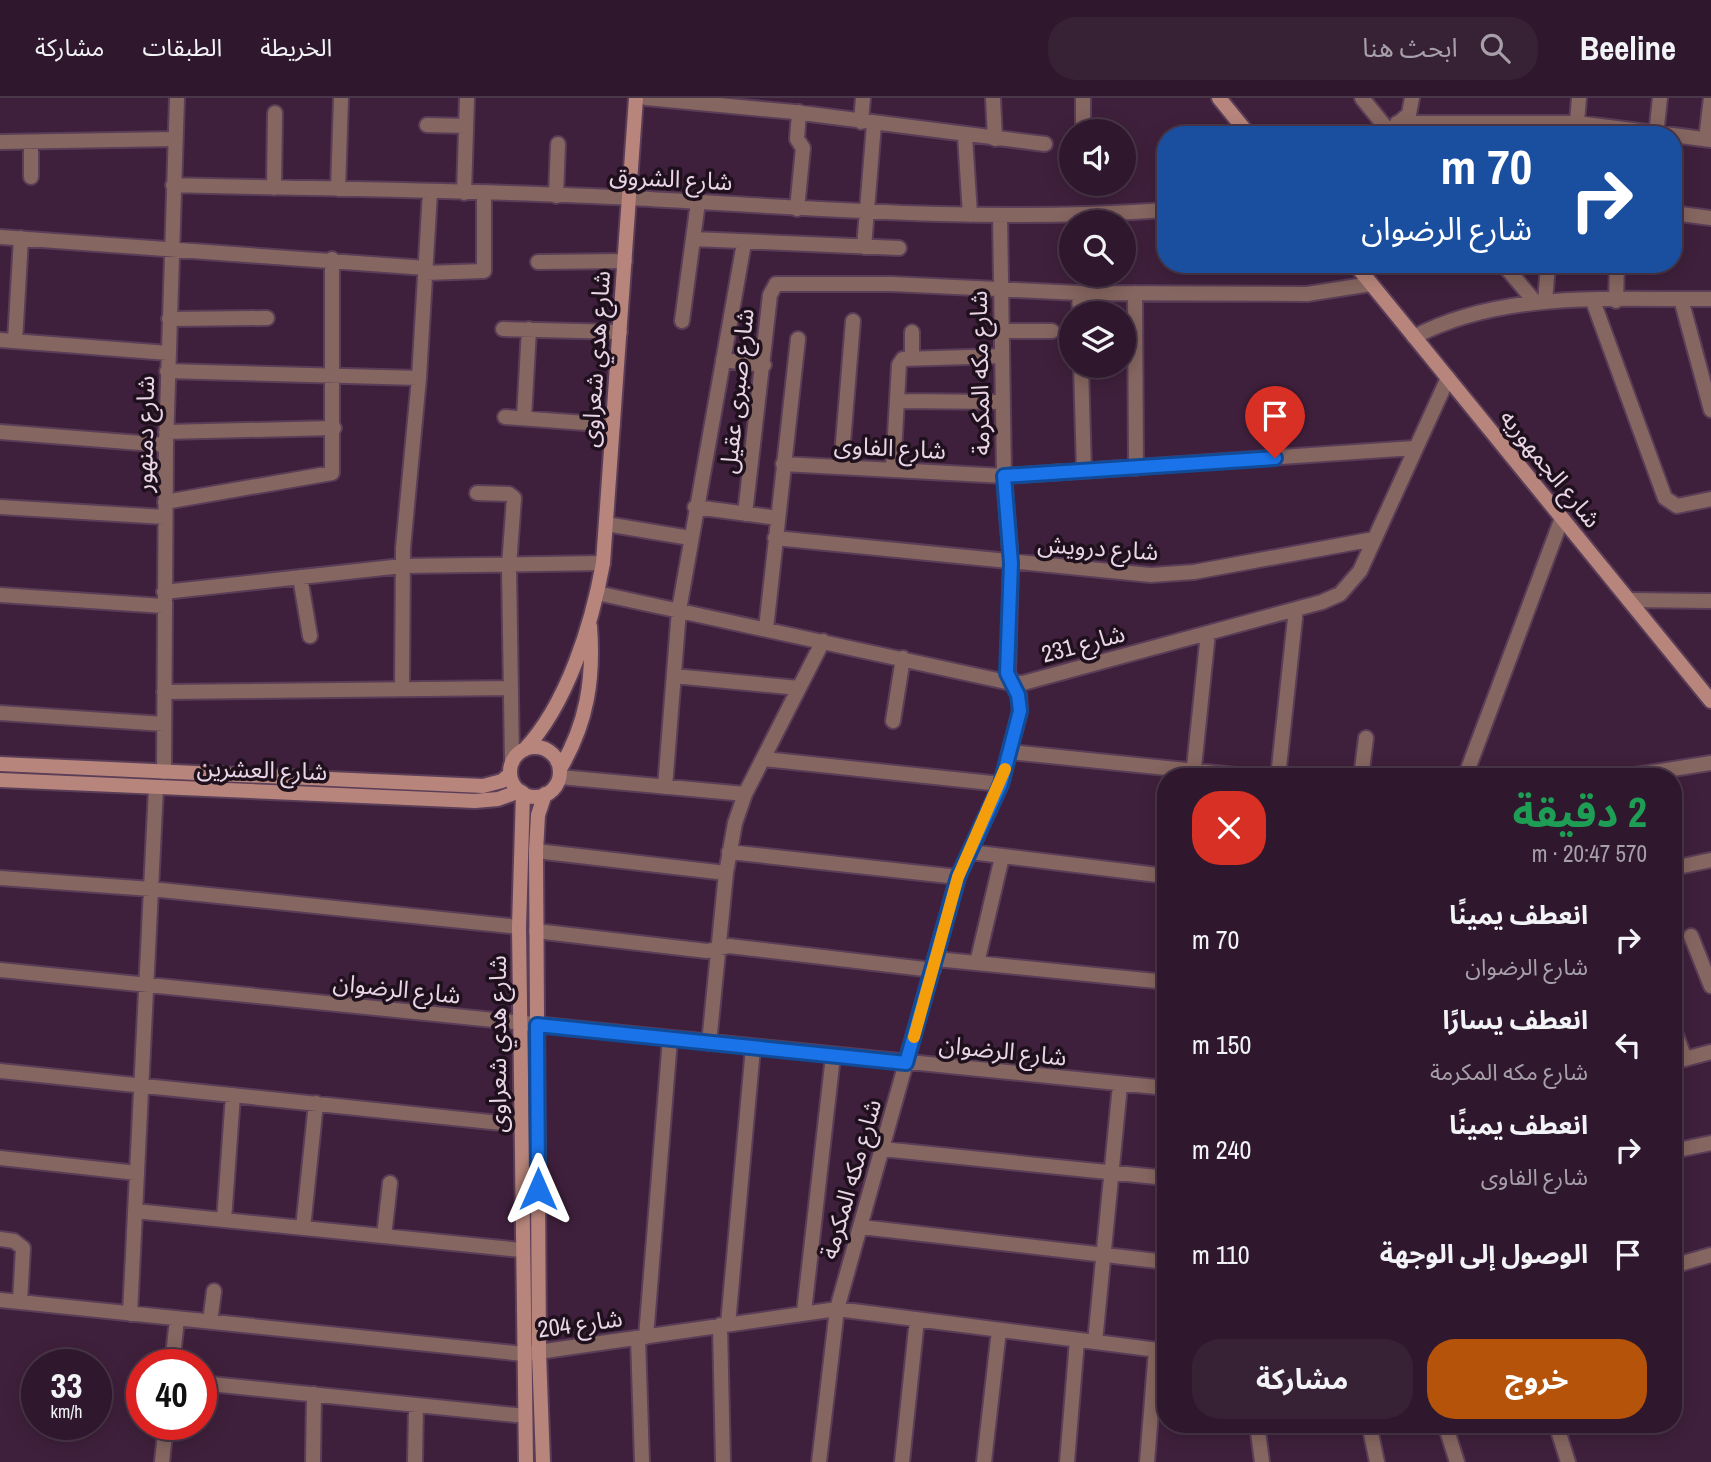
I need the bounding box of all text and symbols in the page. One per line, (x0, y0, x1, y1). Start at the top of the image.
search box (1048, 17, 1538, 80)
text: Beeline (1580, 26, 1676, 70)
icon: search (1476, 29, 1514, 67)
text: ابحث هنا (1362, 30, 1458, 65)
text: مشاركة (35, 31, 104, 63)
text: الطبقات (142, 31, 222, 63)
text: الخريطة (260, 31, 332, 63)
map controls (1059, 119, 1136, 378)
button: sound (1059, 119, 1136, 196)
text: 70 m (1440, 133, 1532, 199)
icon: right (1556, 154, 1647, 245)
street label: شارع الشروق (608, 159, 733, 199)
text: شارع الرضوان (1361, 207, 1532, 250)
button: search (1059, 210, 1136, 287)
street label: شارع هدي شعراوى (573, 269, 621, 449)
street label: شارع مكه المكرمة (962, 290, 998, 456)
button: layers (1059, 301, 1136, 378)
street label: شارع صبرى عقيل (711, 307, 763, 475)
street label: شارع دمنهور (127, 375, 163, 494)
pin (1245, 386, 1305, 458)
icon: arrive (1256, 397, 1294, 435)
street label: شارع الجمهوريه (1492, 402, 1609, 535)
street label: شارع الفاوى (833, 428, 947, 468)
street label: شارع درويش (1036, 527, 1159, 569)
street label: شارع 231 (1038, 617, 1129, 671)
street label: شارع العشرين (196, 751, 328, 789)
text: 2 دقيقة (1513, 784, 1647, 840)
button: close (1192, 791, 1266, 865)
text: 570 m · 20:47 (1532, 838, 1647, 869)
text: انعطف يمينًا (1449, 897, 1588, 932)
icon: right (1609, 921, 1647, 959)
text: 70 m (1192, 922, 1239, 957)
text: شارع الرضوان (1465, 951, 1588, 982)
street label: شارع هدي شعراوى (481, 955, 517, 1133)
street label: شارع الرضوان (331, 965, 462, 1013)
text: انعطف يسارًا (1442, 1002, 1588, 1037)
icon: left (1609, 1026, 1647, 1064)
street label: شارع الرضوان (937, 1027, 1068, 1075)
text: 150 m (1192, 1027, 1251, 1062)
text: شارع مكه المكرمة (1430, 1056, 1588, 1087)
street label: شارع مكه المكرمة (812, 1095, 890, 1263)
text: انعطف يمينًا (1449, 1107, 1588, 1142)
icon: right (1609, 1131, 1647, 1169)
text: 240 m (1192, 1132, 1251, 1167)
position arrow (501, 1152, 575, 1226)
text: شارع الفاوى (1481, 1161, 1588, 1192)
text: الوصول إلى الوجهة (1380, 1236, 1588, 1271)
icon: arrive (1609, 1236, 1647, 1274)
text: 110 m (1192, 1237, 1250, 1272)
street label: شارع 204 (536, 1301, 625, 1347)
button: مشاركة (1192, 1339, 1413, 1419)
button: خروج (1427, 1339, 1647, 1419)
speed limit sign: 40 (126, 1349, 217, 1440)
text: 33 (51, 1362, 82, 1409)
text: km/h (51, 1399, 83, 1424)

